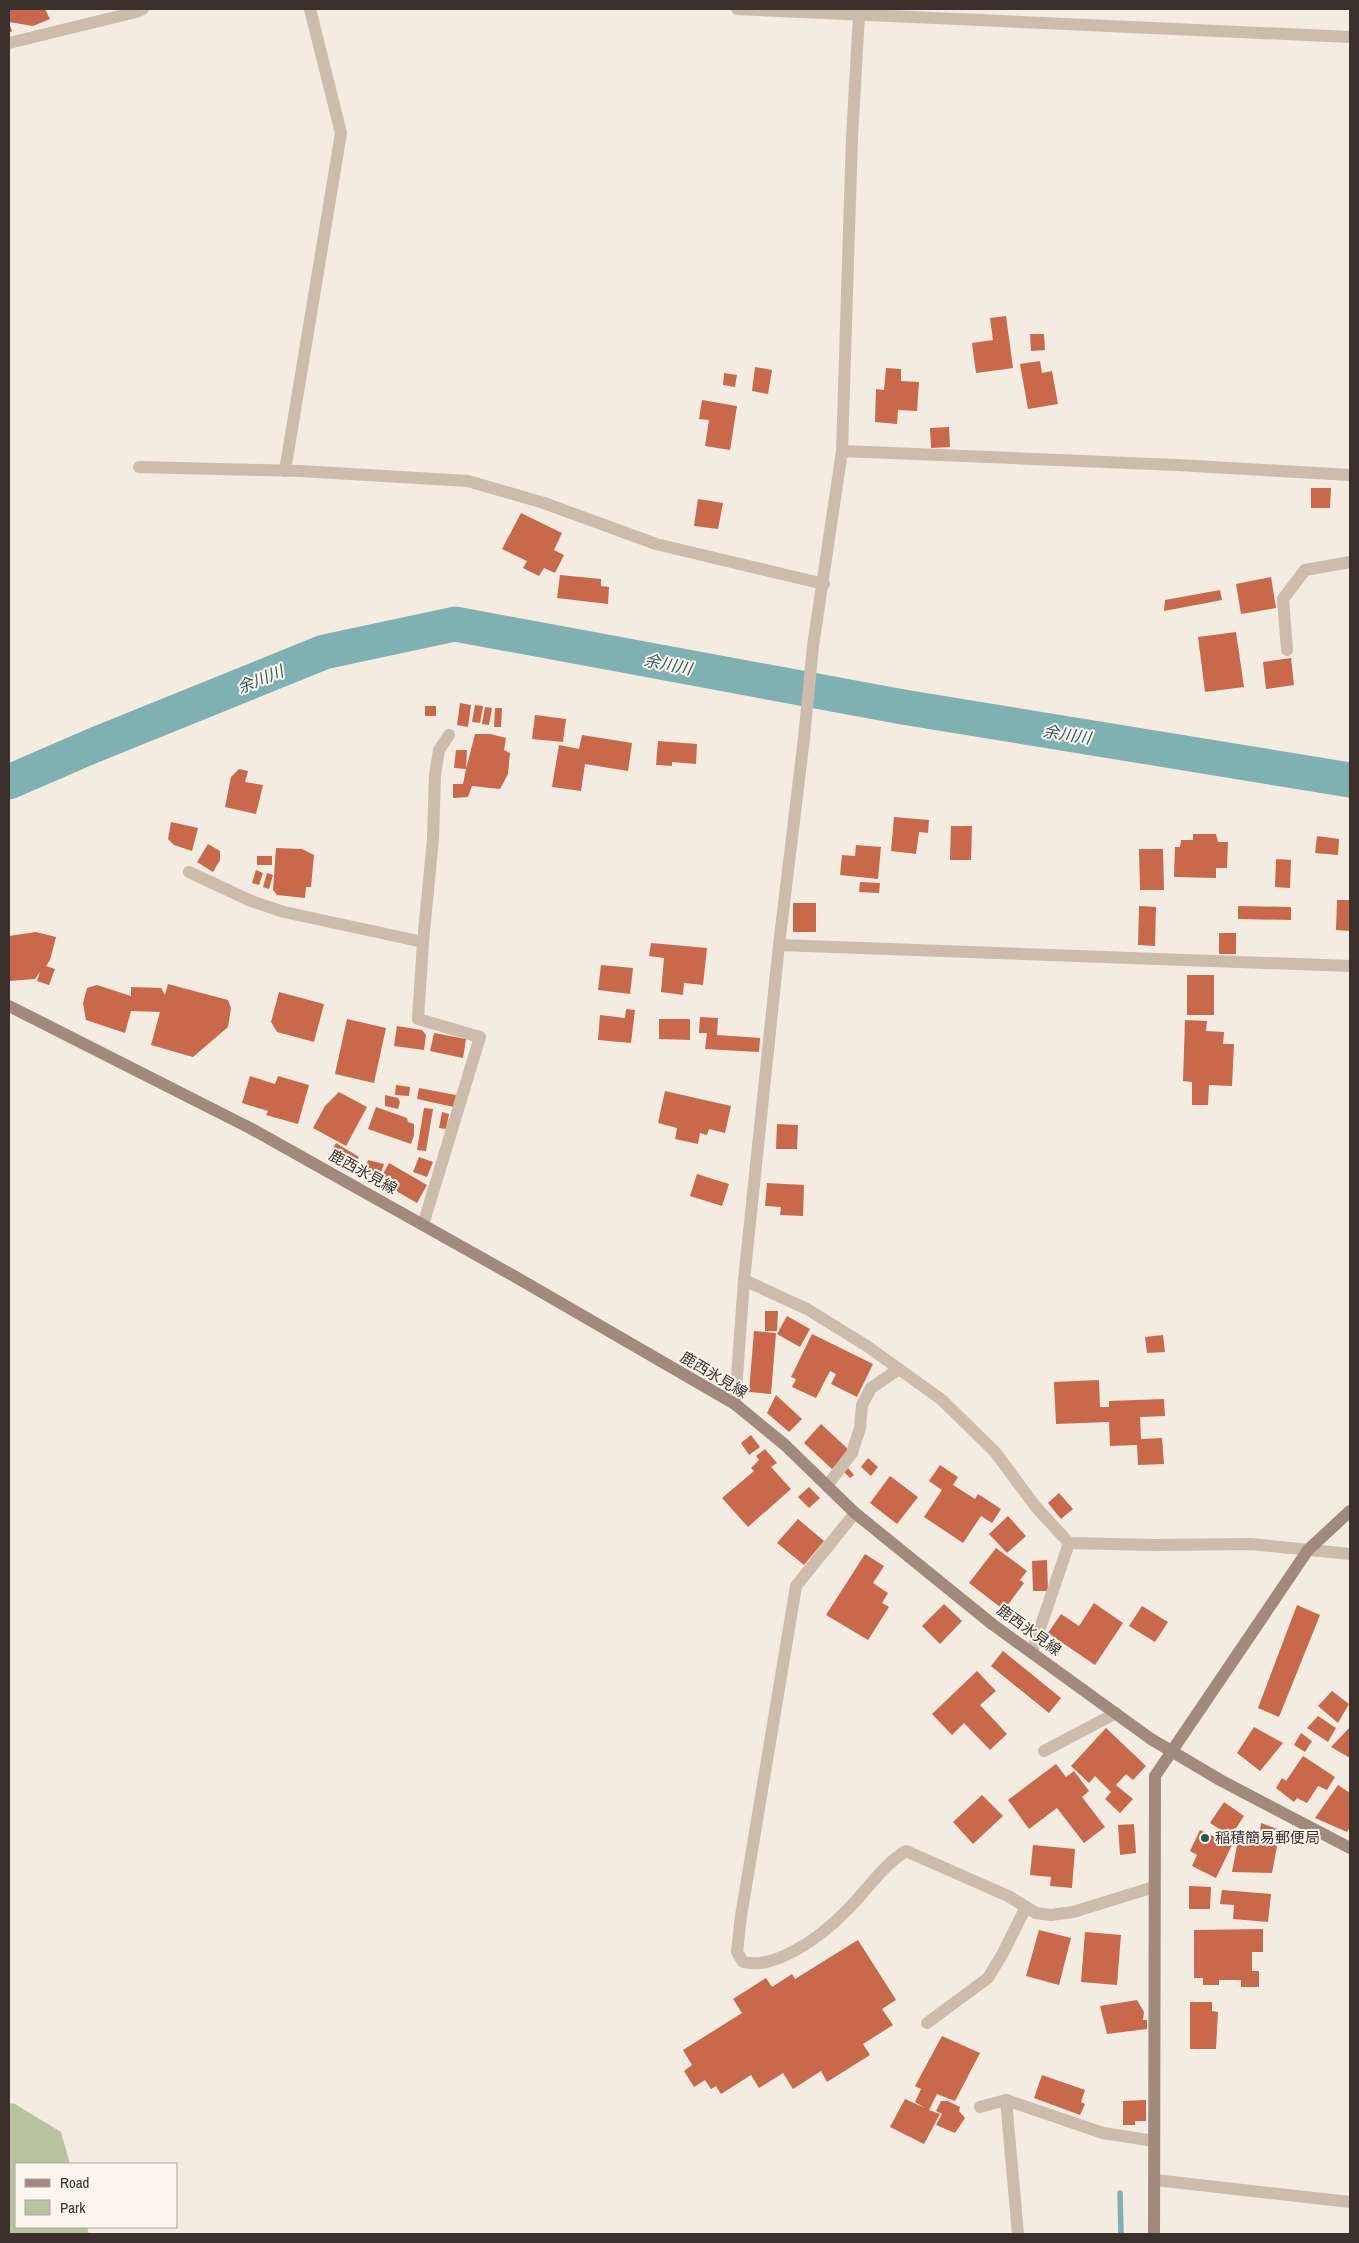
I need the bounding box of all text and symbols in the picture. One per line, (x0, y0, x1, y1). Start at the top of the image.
water label: 余川川 (642, 649, 696, 680)
water label: 余川川 (234, 659, 288, 698)
water label: 余川川 (1042, 719, 1094, 749)
street label: 鹿西氷見線 (325, 1144, 401, 1199)
street label: 鹿西氷見線 (677, 1346, 752, 1403)
street label: 鹿西氷見線 (993, 1599, 1066, 1660)
place label: 稲積簡易郵便局 (1215, 1827, 1320, 1848)
marker: 稲積簡易郵便局 (1199, 1832, 1211, 1844)
legend (15, 2163, 178, 2228)
text: Road (60, 2172, 89, 2193)
text: Park (60, 2197, 86, 2218)

